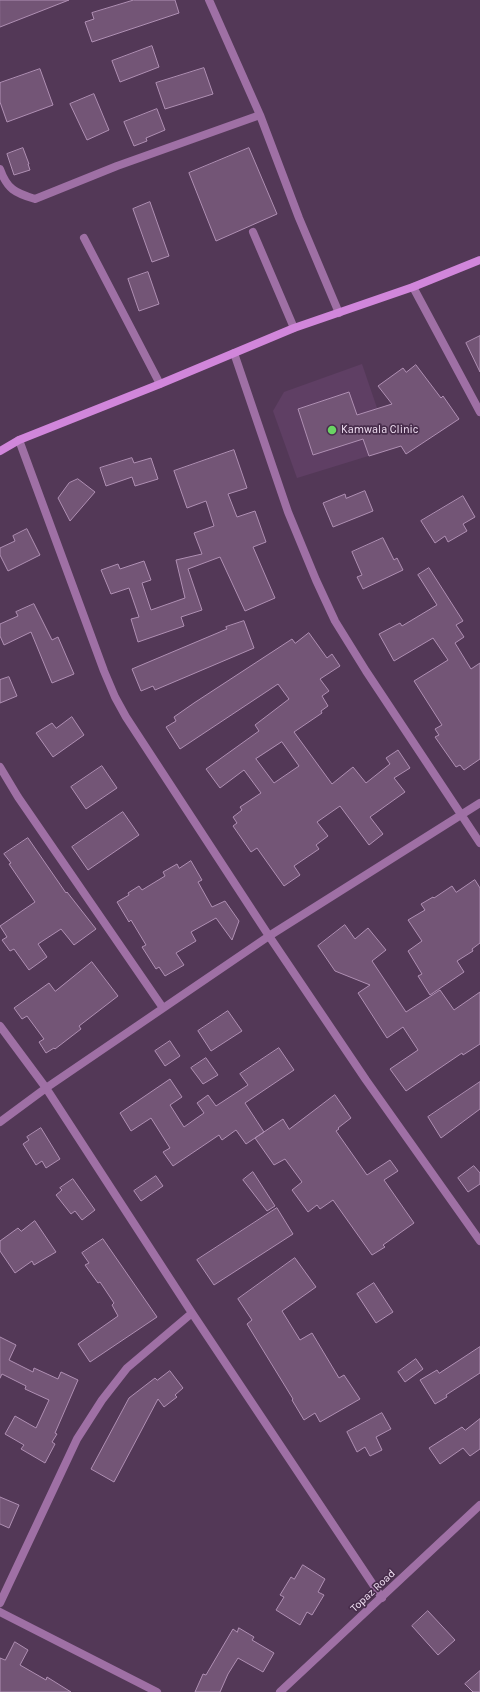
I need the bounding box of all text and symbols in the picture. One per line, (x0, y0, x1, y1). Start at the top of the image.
place label: Kamwala Clinic (341, 423, 418, 437)
marker: Kamwala Clinic (326, 424, 338, 436)
street label: Topaz Road (348, 1567, 398, 1615)

